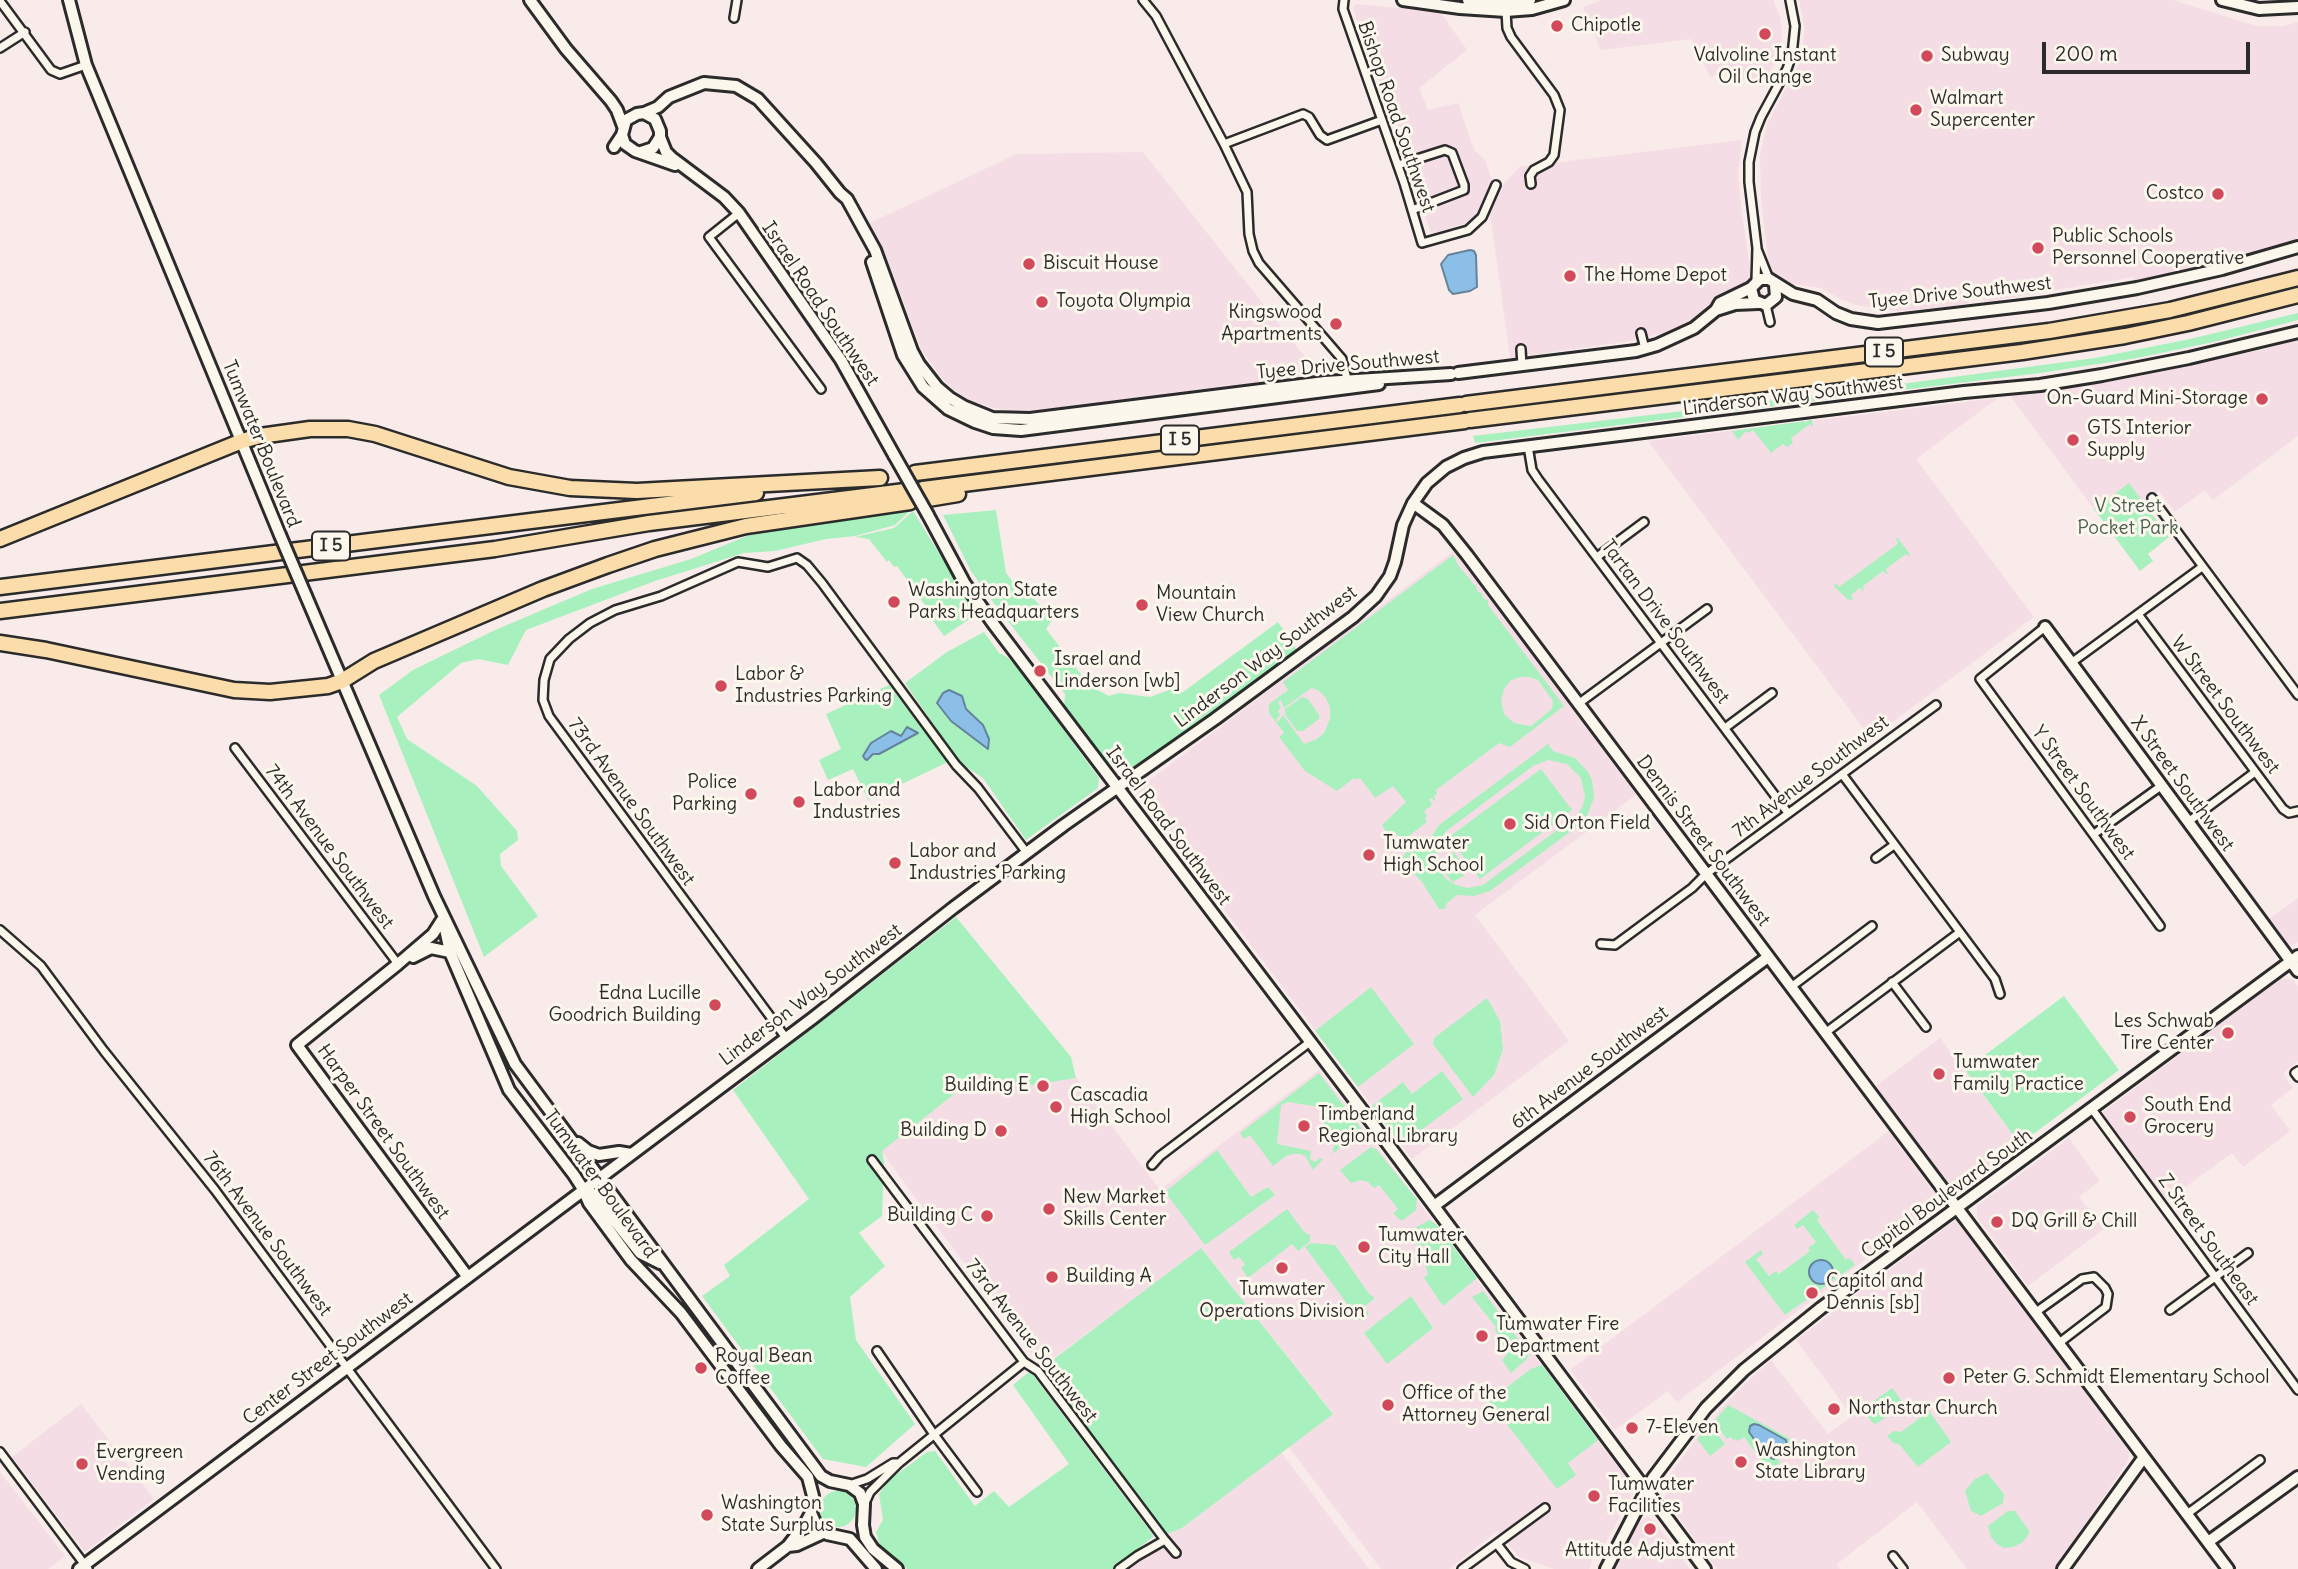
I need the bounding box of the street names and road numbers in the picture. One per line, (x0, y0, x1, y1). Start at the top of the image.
street label: Bishop Road Southwest (1352, 18, 1440, 216)
street label: Israel Road Southwest (757, 218, 883, 390)
street label: Tyee Drive Southwest (1867, 272, 2053, 314)
road number: I 5 (1865, 338, 1903, 366)
street label: Tyee Drive Southwest (1256, 346, 1440, 384)
street label: Tumwater Boulevard (217, 357, 305, 531)
street label: Linderson Way Southwest (1681, 371, 1905, 421)
road number: I 5 (1161, 426, 1199, 454)
road number: I 5 (312, 532, 350, 560)
street label: Tartan Drive Southwest (1596, 536, 1734, 708)
street label: Linderson Way Southwest (1170, 581, 1362, 733)
street label: W Street Southwest (2166, 632, 2284, 778)
street label: 7th Avenue Southwest (1729, 711, 1893, 843)
street label: X Street Southwest (2125, 712, 2239, 856)
street label: 73rd Avenue Southwest (563, 714, 699, 890)
street label: Y Street Southwest (2027, 722, 2139, 864)
street label: Israel Road Southwest (1101, 742, 1235, 910)
street label: Dennis Street Southwest (1631, 751, 1775, 931)
street label: 74th Avenue Southwest (260, 760, 398, 934)
street label: Linderson Way Southwest (715, 919, 907, 1071)
street label: 6th Avenue Southwest (1507, 1001, 1673, 1135)
street label: Harper Street Southwest (312, 1040, 454, 1224)
street label: Tumwater Boulevard (538, 1105, 662, 1263)
street label: Capitol Boulevard South (1857, 1124, 2037, 1264)
street label: 76th Avenue Southwest (198, 1147, 336, 1321)
street label: Z Street Southeast (2153, 1170, 2263, 1310)
street label: 73rd Avenue Southwest (960, 1255, 1102, 1427)
street label: Center Street Southwest (239, 1288, 417, 1430)

